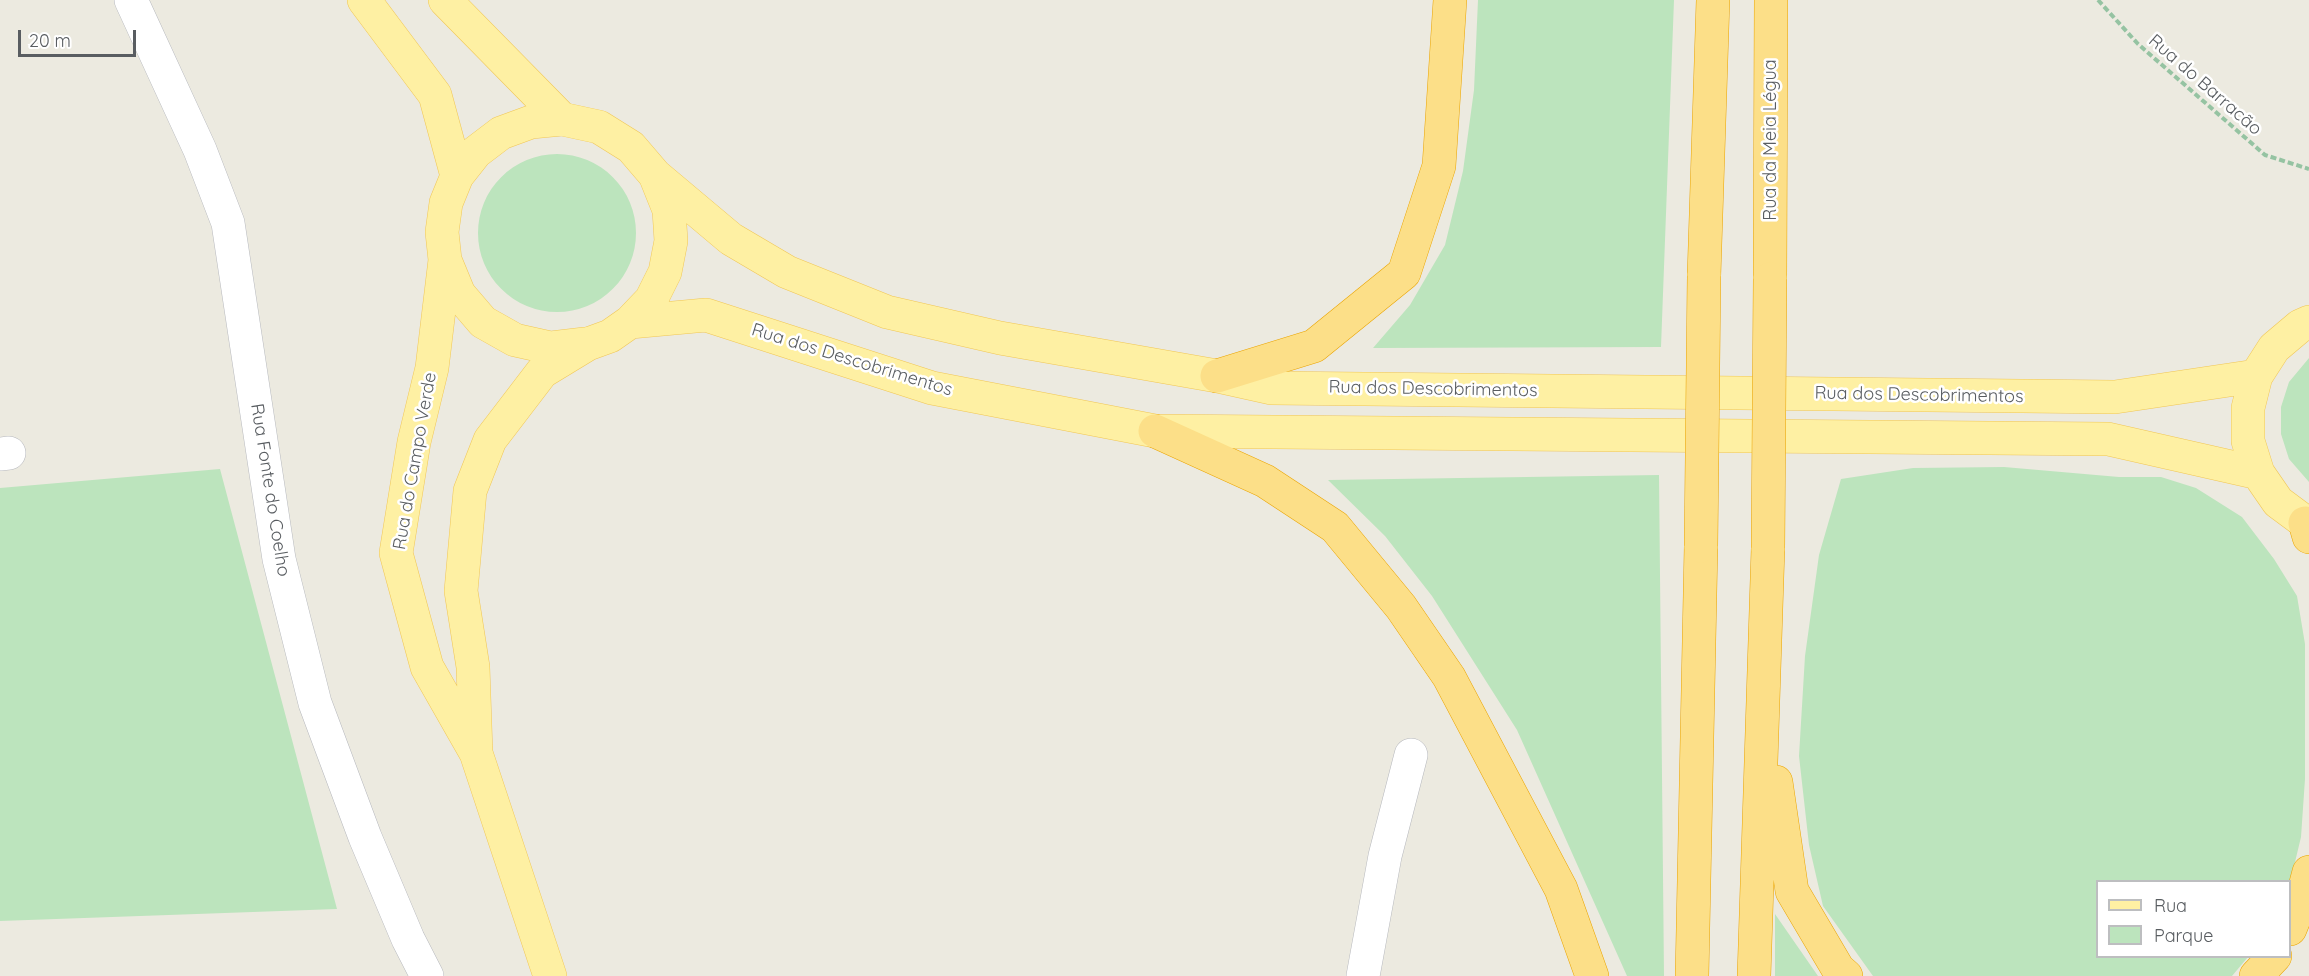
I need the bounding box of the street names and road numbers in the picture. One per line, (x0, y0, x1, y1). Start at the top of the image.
street label: Rua do Barracão (2144, 30, 2266, 140)
street label: Rua da Meia Légua (1760, 59, 1782, 221)
street label: Rua dos Descobrimentos (749, 319, 955, 401)
street label: Rua do Campo Verde (389, 371, 441, 551)
street label: Rua dos Descobrimentos (1328, 376, 1538, 402)
street label: Rua dos Descobrimentos (1814, 382, 2024, 408)
street label: Rua Fonte do Coelho (246, 402, 294, 578)

